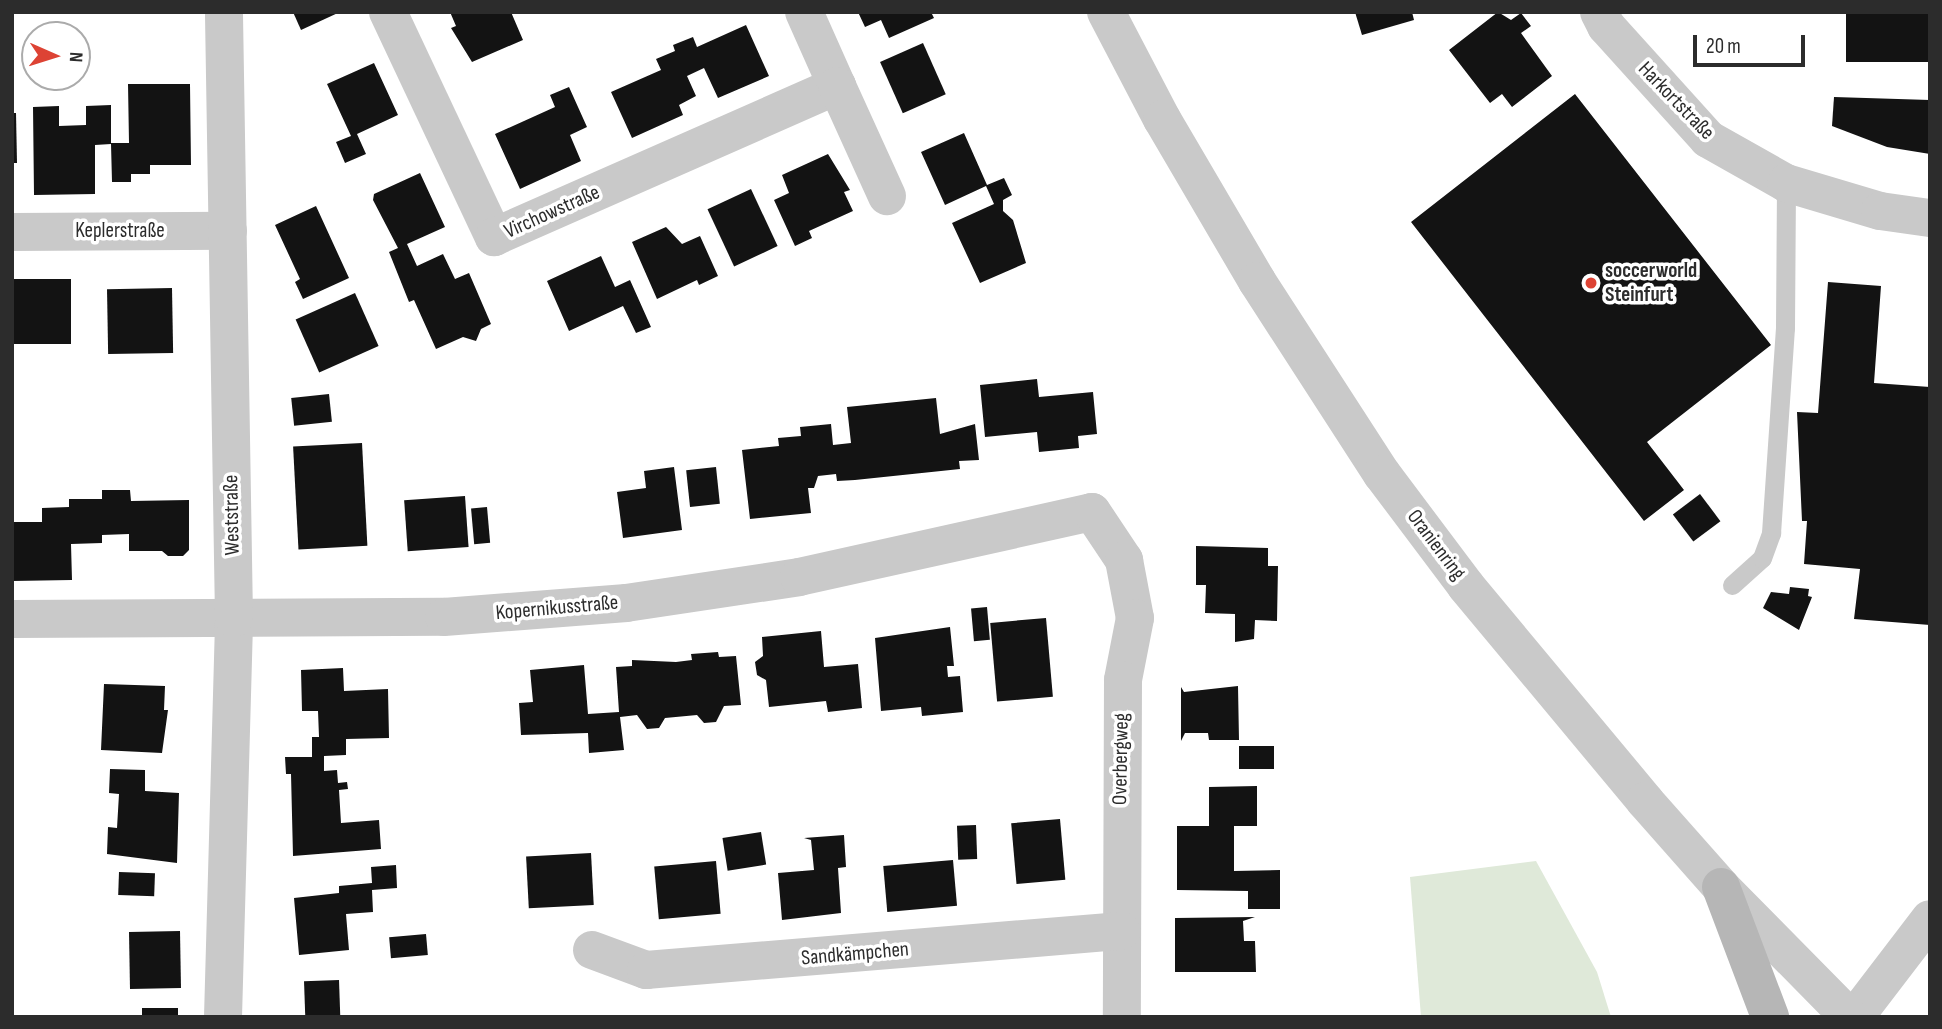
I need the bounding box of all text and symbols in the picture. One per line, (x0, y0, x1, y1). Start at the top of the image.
north arrow (21, 21, 91, 91)
scale bar (1697, 21, 1809, 65)
text: 20 m (1706, 34, 1741, 59)
text: N (64, 51, 87, 63)
street label: Harkortstraße (1633, 57, 1719, 145)
street label: Virchowstraße (500, 180, 604, 244)
street label: Keplerstraße (75, 218, 165, 244)
place label: soccerworld Steinfurt (1605, 258, 1697, 308)
marker: soccerworld Steinfurt (1583, 275, 1599, 291)
street label: Weststraße (219, 475, 245, 555)
street label: Oranienring (1401, 505, 1471, 585)
street label: Kopernikusstraße (495, 590, 619, 626)
street label: Overbergweg (1108, 713, 1134, 805)
street label: Sandkämpchen (800, 937, 910, 971)

